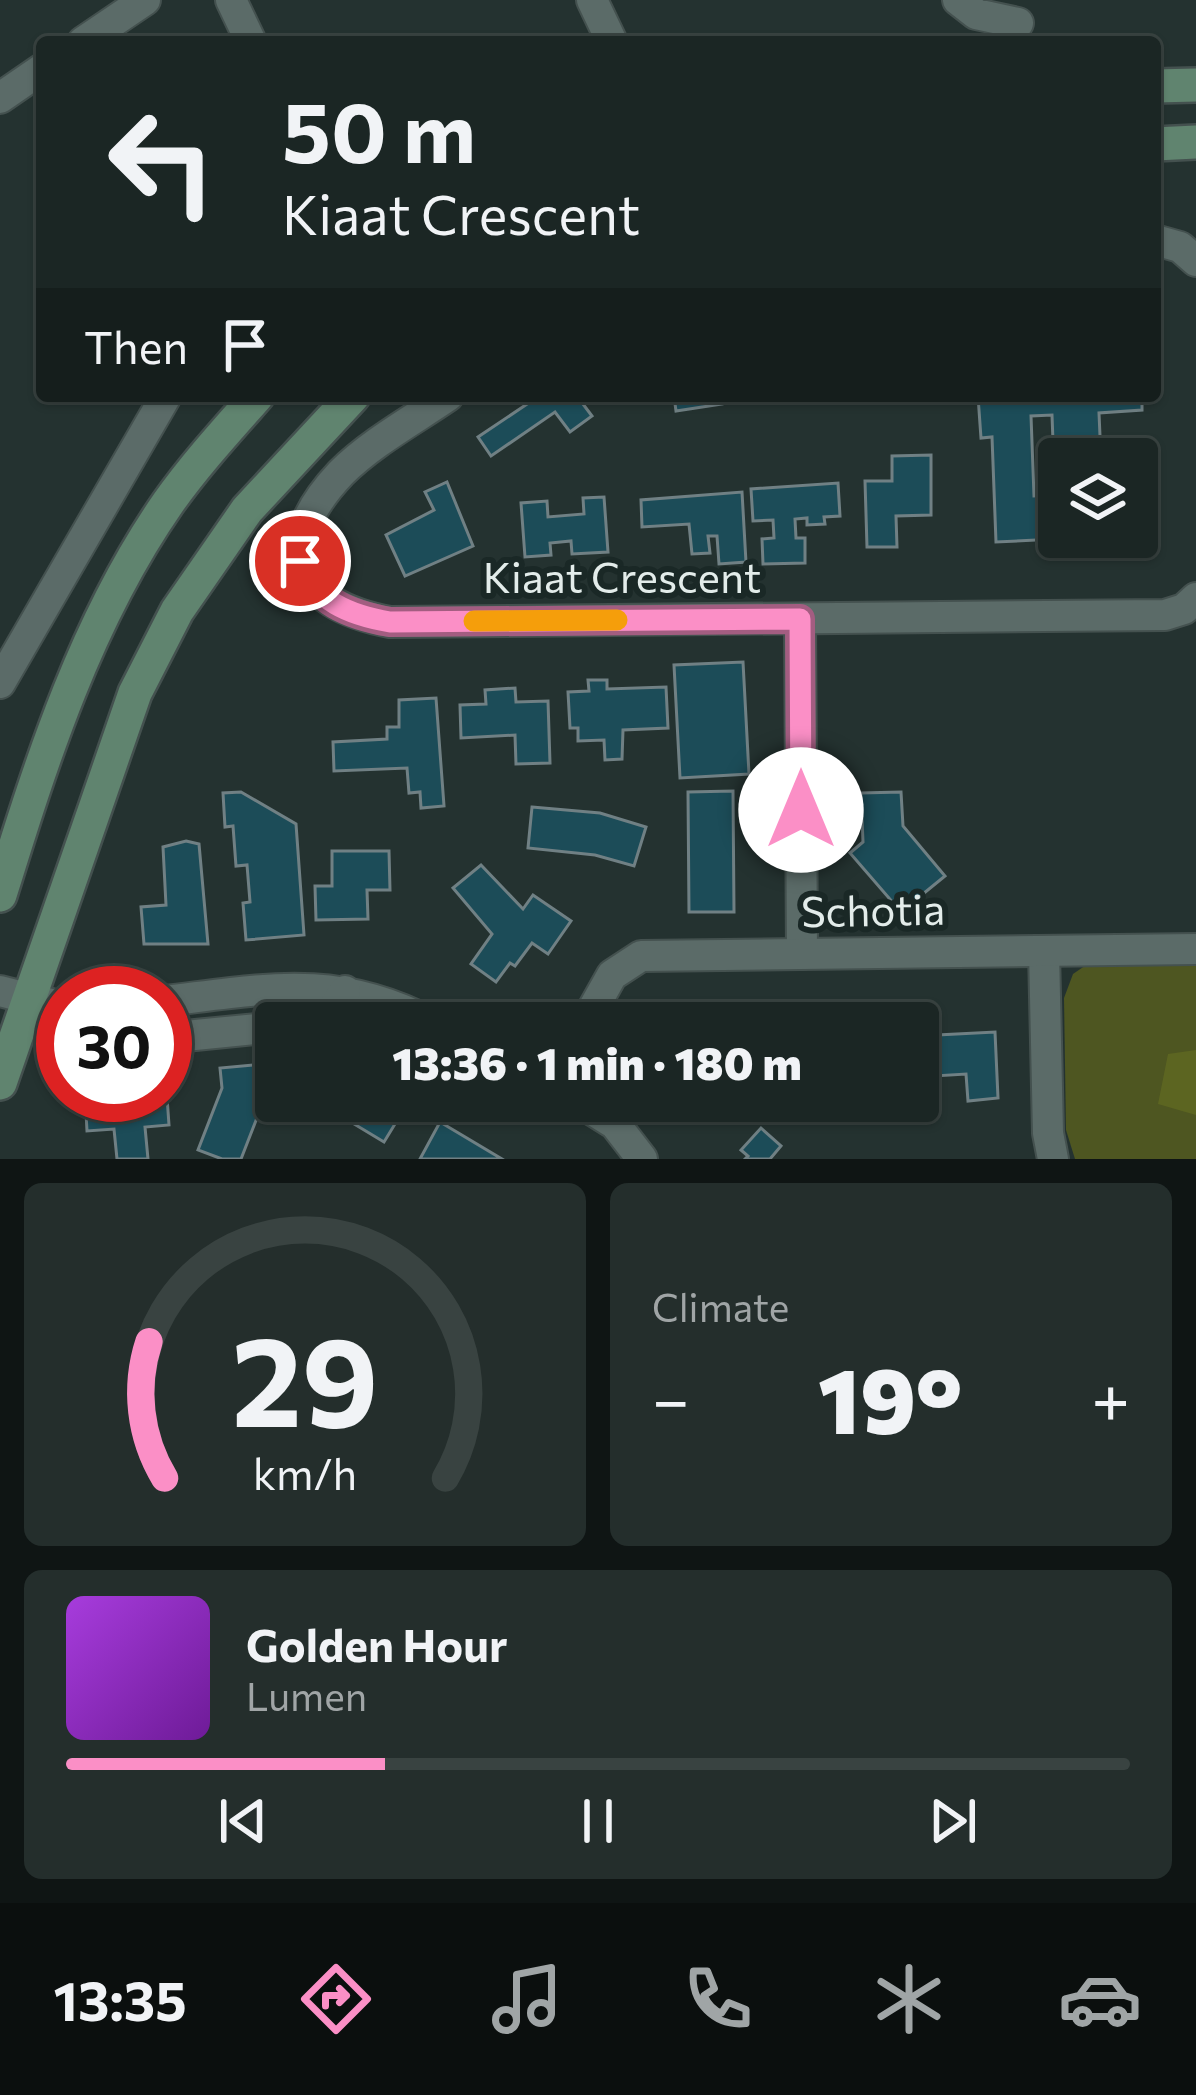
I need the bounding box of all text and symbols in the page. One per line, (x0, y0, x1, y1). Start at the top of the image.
text: 50 m (282, 78, 476, 180)
icon: left (84, 84, 240, 240)
text: Kiaat Crescent (282, 180, 640, 246)
icon: arrive (212, 312, 278, 378)
text: Then (84, 318, 188, 373)
map controls (1038, 438, 1158, 558)
button: layers (1038, 438, 1158, 558)
pin (249, 510, 351, 612)
icon: arrive (267, 528, 333, 594)
street label: Kiaat Crescent (483, 550, 761, 602)
position arrow (738, 747, 864, 873)
street label: Schotia (800, 882, 946, 936)
speed limit sign: 30 (36, 966, 192, 1122)
text: 13:36 · 1 min · 180 m (392, 1034, 802, 1089)
text: Climate (652, 1282, 789, 1330)
text: 29 (231, 1300, 379, 1453)
text: 19° (818, 1342, 963, 1453)
text: − (652, 1357, 690, 1438)
text: + (1091, 1357, 1130, 1438)
text: km/h (253, 1445, 357, 1498)
text: Golden Hour (246, 1616, 507, 1671)
text: Lumen (246, 1671, 367, 1719)
icon: previous (210, 1788, 276, 1854)
icon: pause (565, 1788, 631, 1854)
icon: next (920, 1788, 986, 1854)
icon: directions (294, 1957, 378, 2041)
icon: music (485, 1957, 569, 2041)
icon: phone (676, 1957, 760, 2041)
icon: climate (867, 1957, 951, 2041)
icon: car (1058, 1957, 1142, 2041)
text: 13:35 (54, 1966, 187, 2032)

